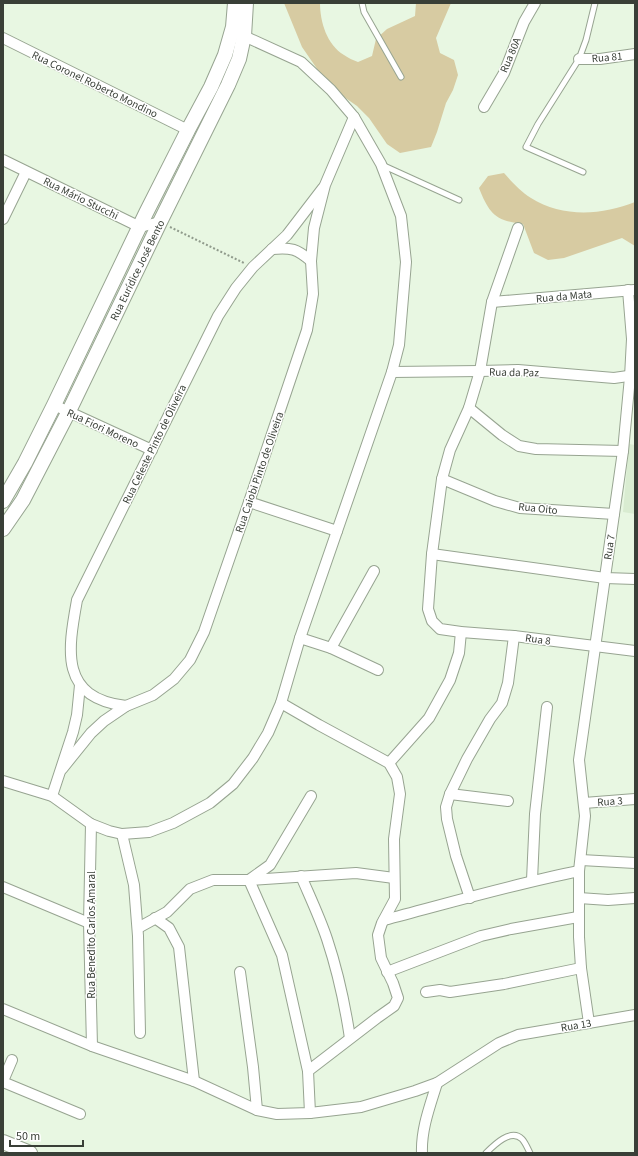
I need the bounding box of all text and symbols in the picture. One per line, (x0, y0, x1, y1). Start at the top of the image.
street label: Rua 80A (496, 35, 525, 75)
street label: Rua Coronel Roberto Mondino (29, 47, 160, 122)
street label: Rua 81 (591, 49, 623, 66)
street label: Rua Mário Stucchi (41, 174, 121, 223)
street label: Rua Eurídice José Bento (106, 217, 168, 323)
street label: Rua da Mata (535, 287, 593, 306)
street label: Rua da Paz (489, 365, 539, 380)
street label: Rua Celeste Pinto de Oliveira (119, 382, 190, 506)
street label: Rua Fiori Moreno (64, 405, 141, 452)
street label: Rua Caiobi Pinto de Oliveira (232, 410, 287, 535)
street label: Rua Oito (518, 499, 558, 518)
street label: Rua 7 (600, 533, 619, 561)
street label: Rua 8 (524, 630, 552, 649)
street label: Rua 3 (597, 793, 623, 810)
street label: Rua Benedito Carlos Amaral (84, 871, 99, 999)
street label: Rua 13 (560, 1015, 593, 1036)
scale bar (10, 1122, 83, 1148)
text: 50 m (16, 1128, 40, 1145)

